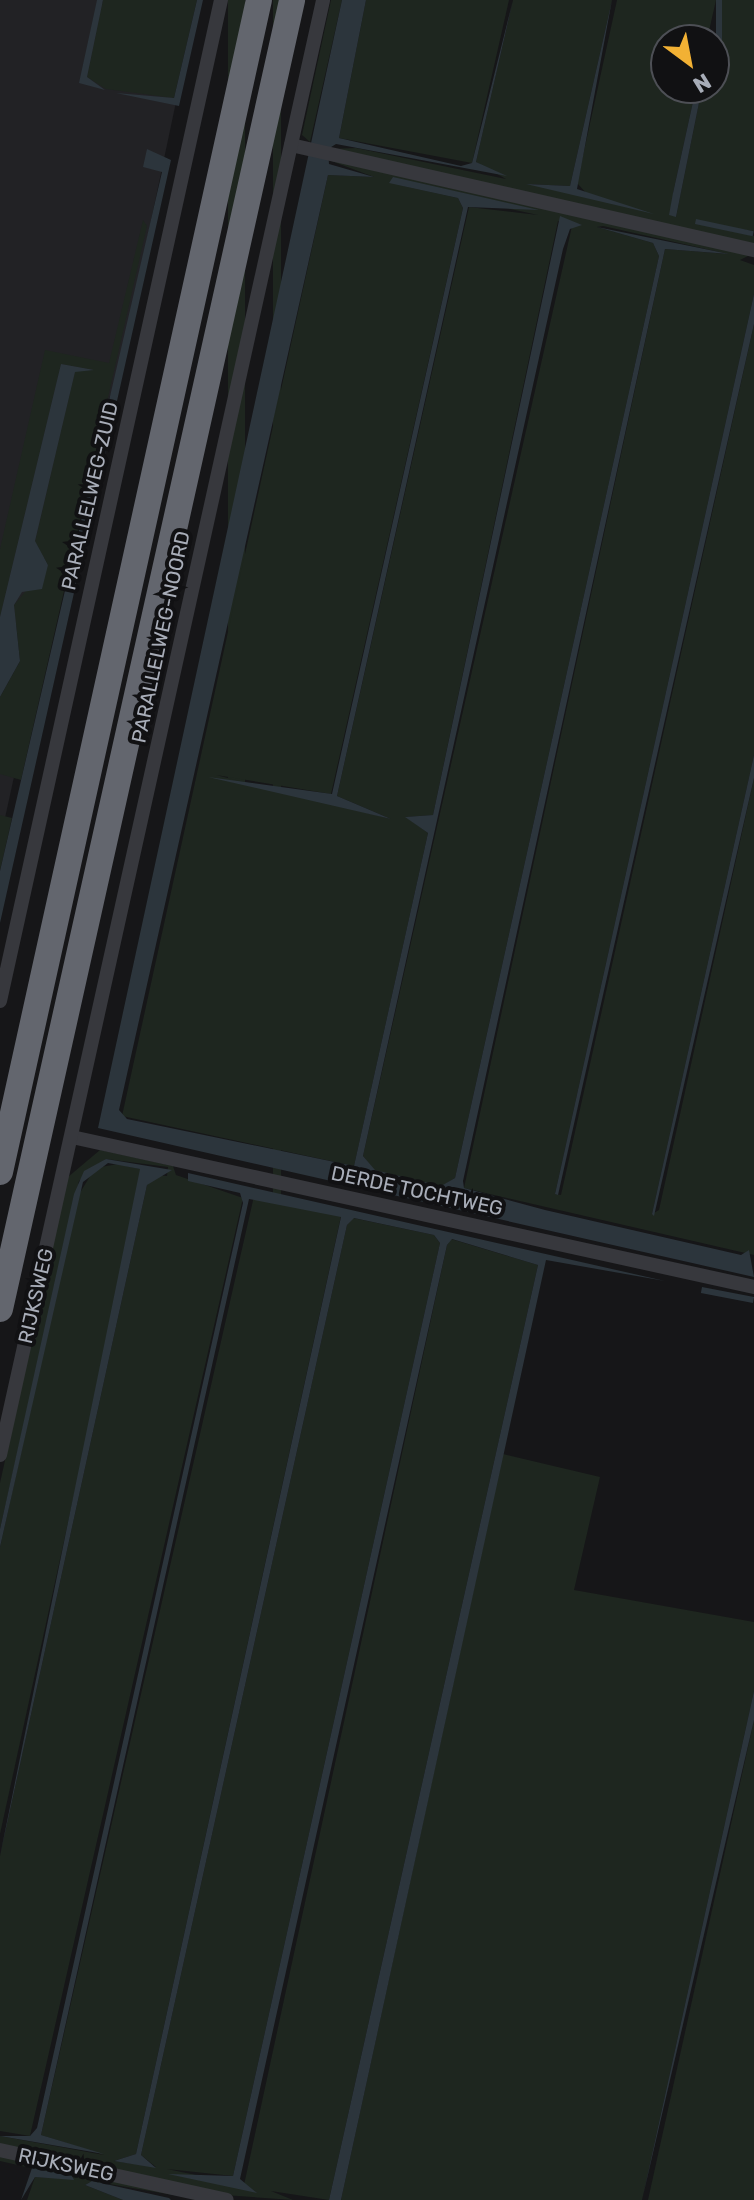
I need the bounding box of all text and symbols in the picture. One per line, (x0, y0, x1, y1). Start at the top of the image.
north arrow (650, 24, 730, 104)
text: N (688, 67, 716, 99)
street label: PARALLELWEG-ZUID (57, 399, 123, 593)
street label: PARALLELWEG-NOORD (127, 529, 195, 745)
street label: DERDE TOCHTWEG (329, 1161, 505, 1221)
street label: RIJKSWEG (13, 1246, 59, 1346)
street label: RIJKSWEG (16, 2143, 116, 2187)

